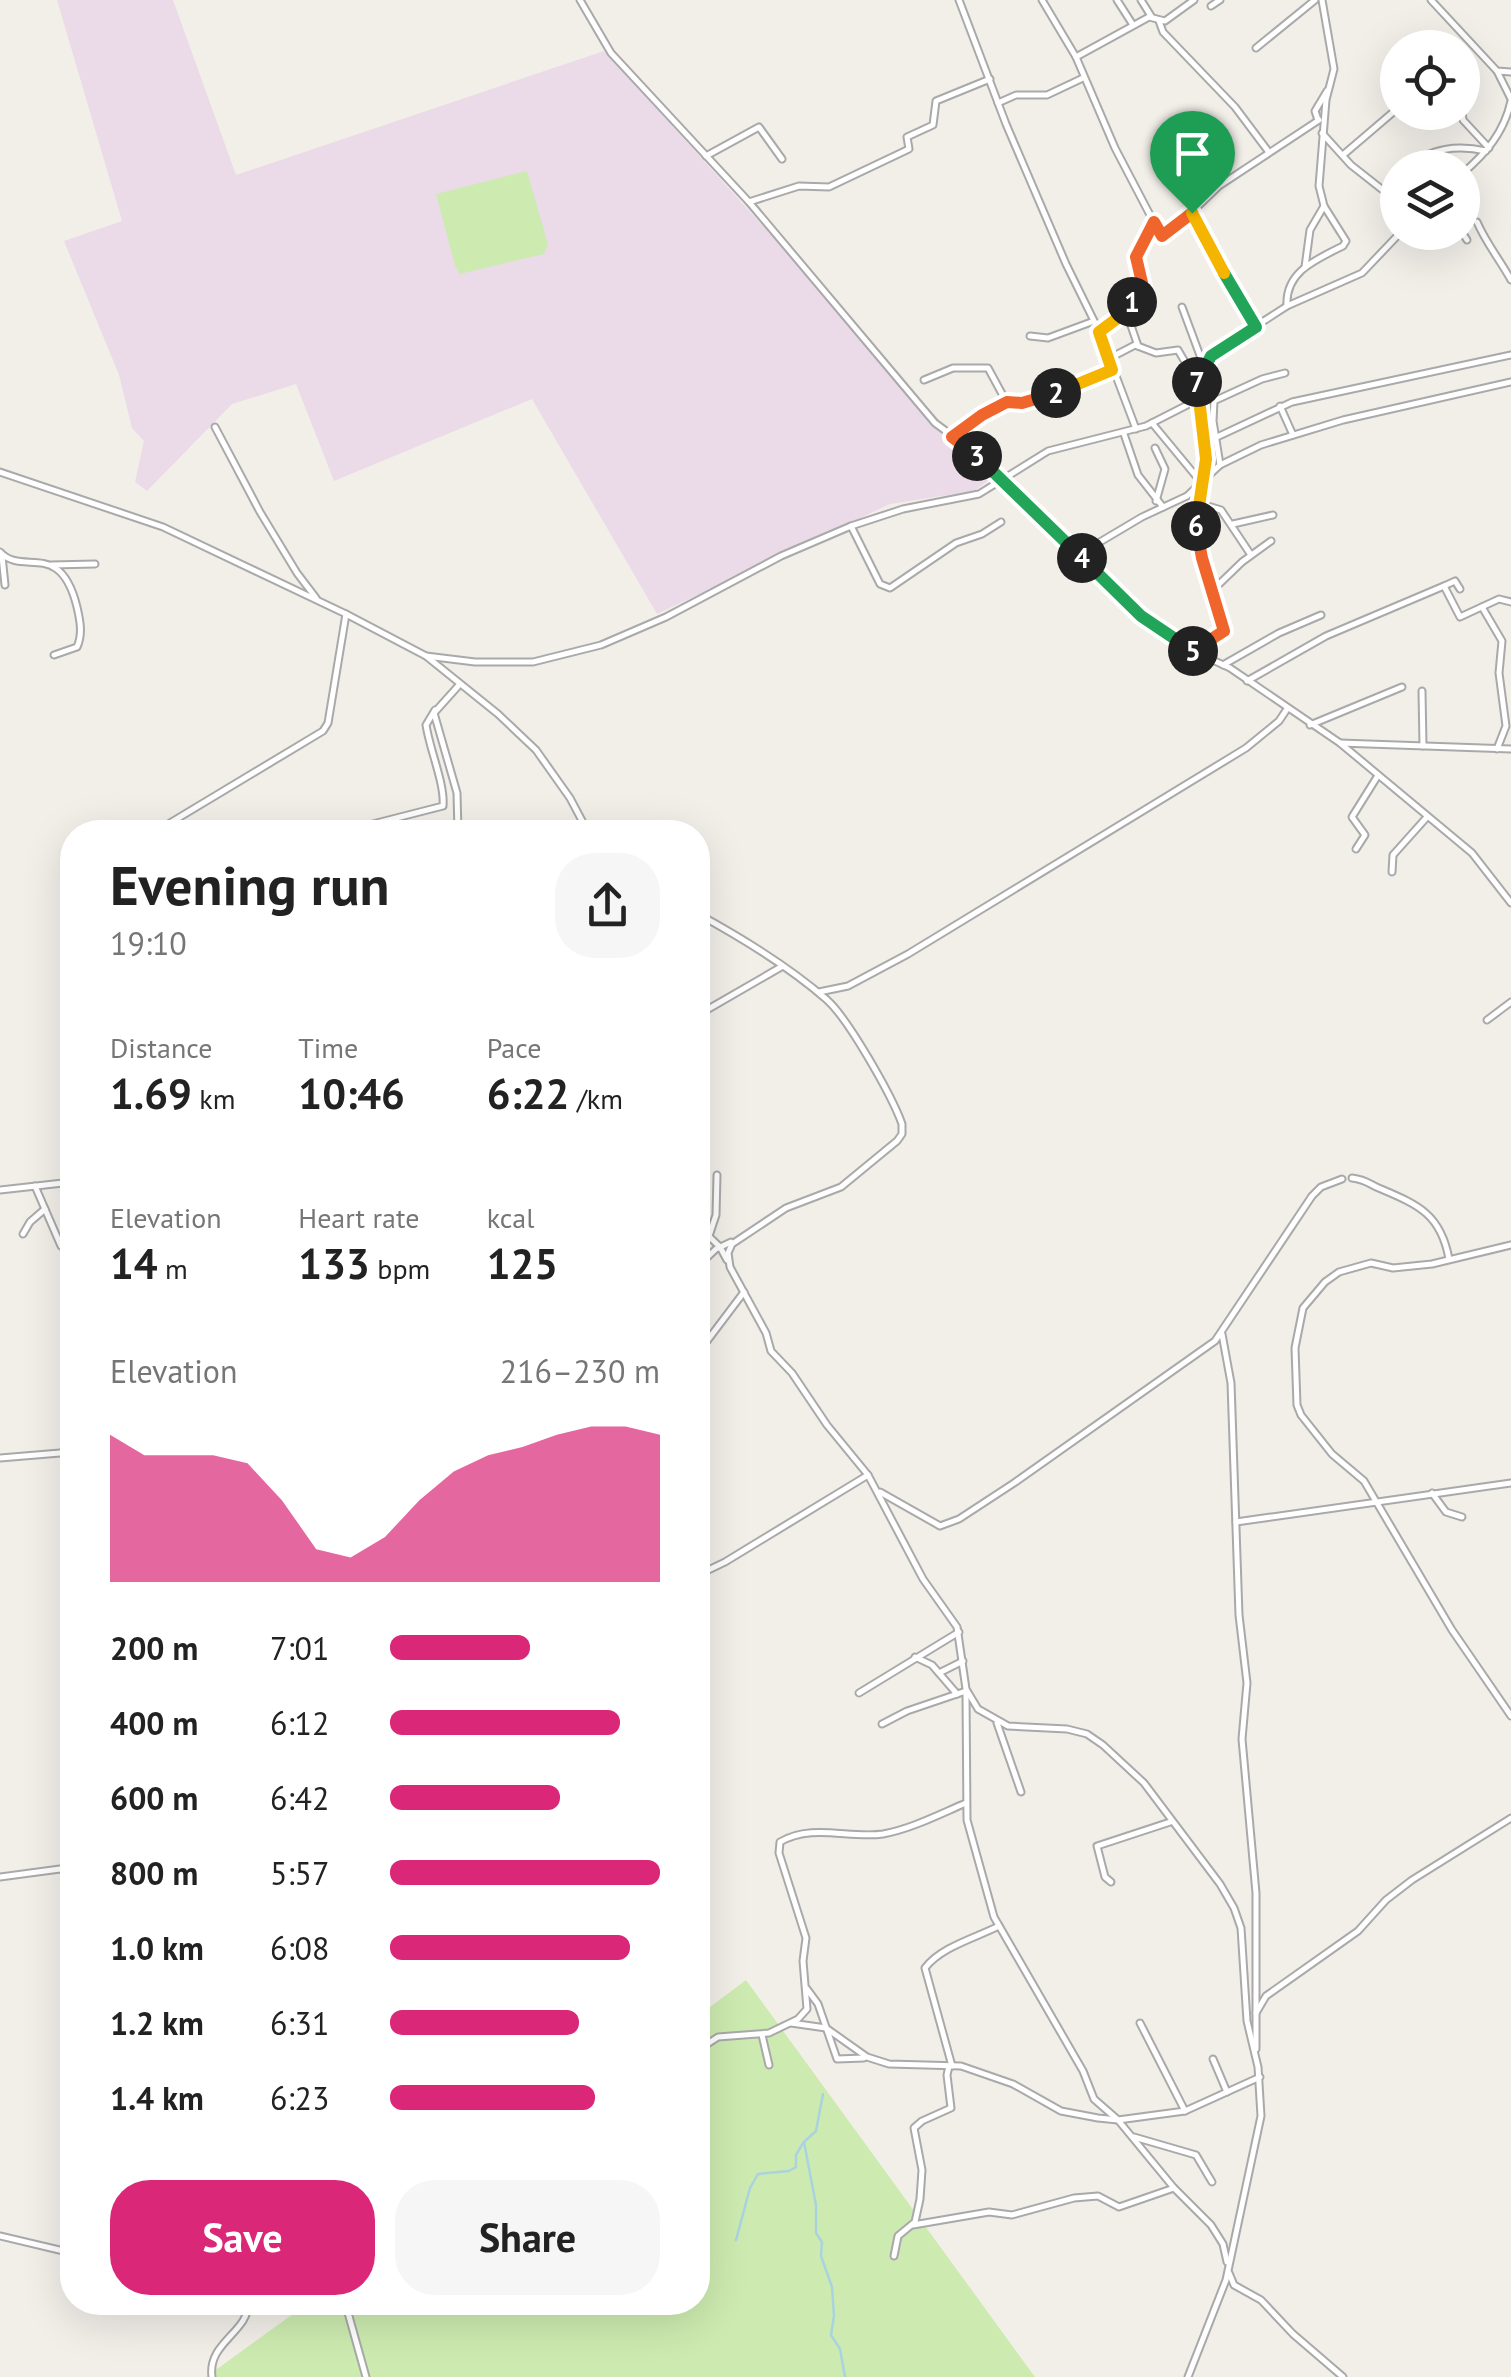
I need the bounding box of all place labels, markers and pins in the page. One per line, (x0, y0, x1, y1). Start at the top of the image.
pin (1150, 111, 1235, 214)
pin: 1 (1107, 277, 1157, 327)
pin: 7 (1172, 357, 1222, 407)
pin: 2 (1031, 368, 1081, 418)
pin: 3 (952, 431, 1002, 481)
pin: 6 (1171, 501, 1221, 551)
pin: 4 (1057, 533, 1107, 583)
pin: 5 (1168, 626, 1218, 676)

